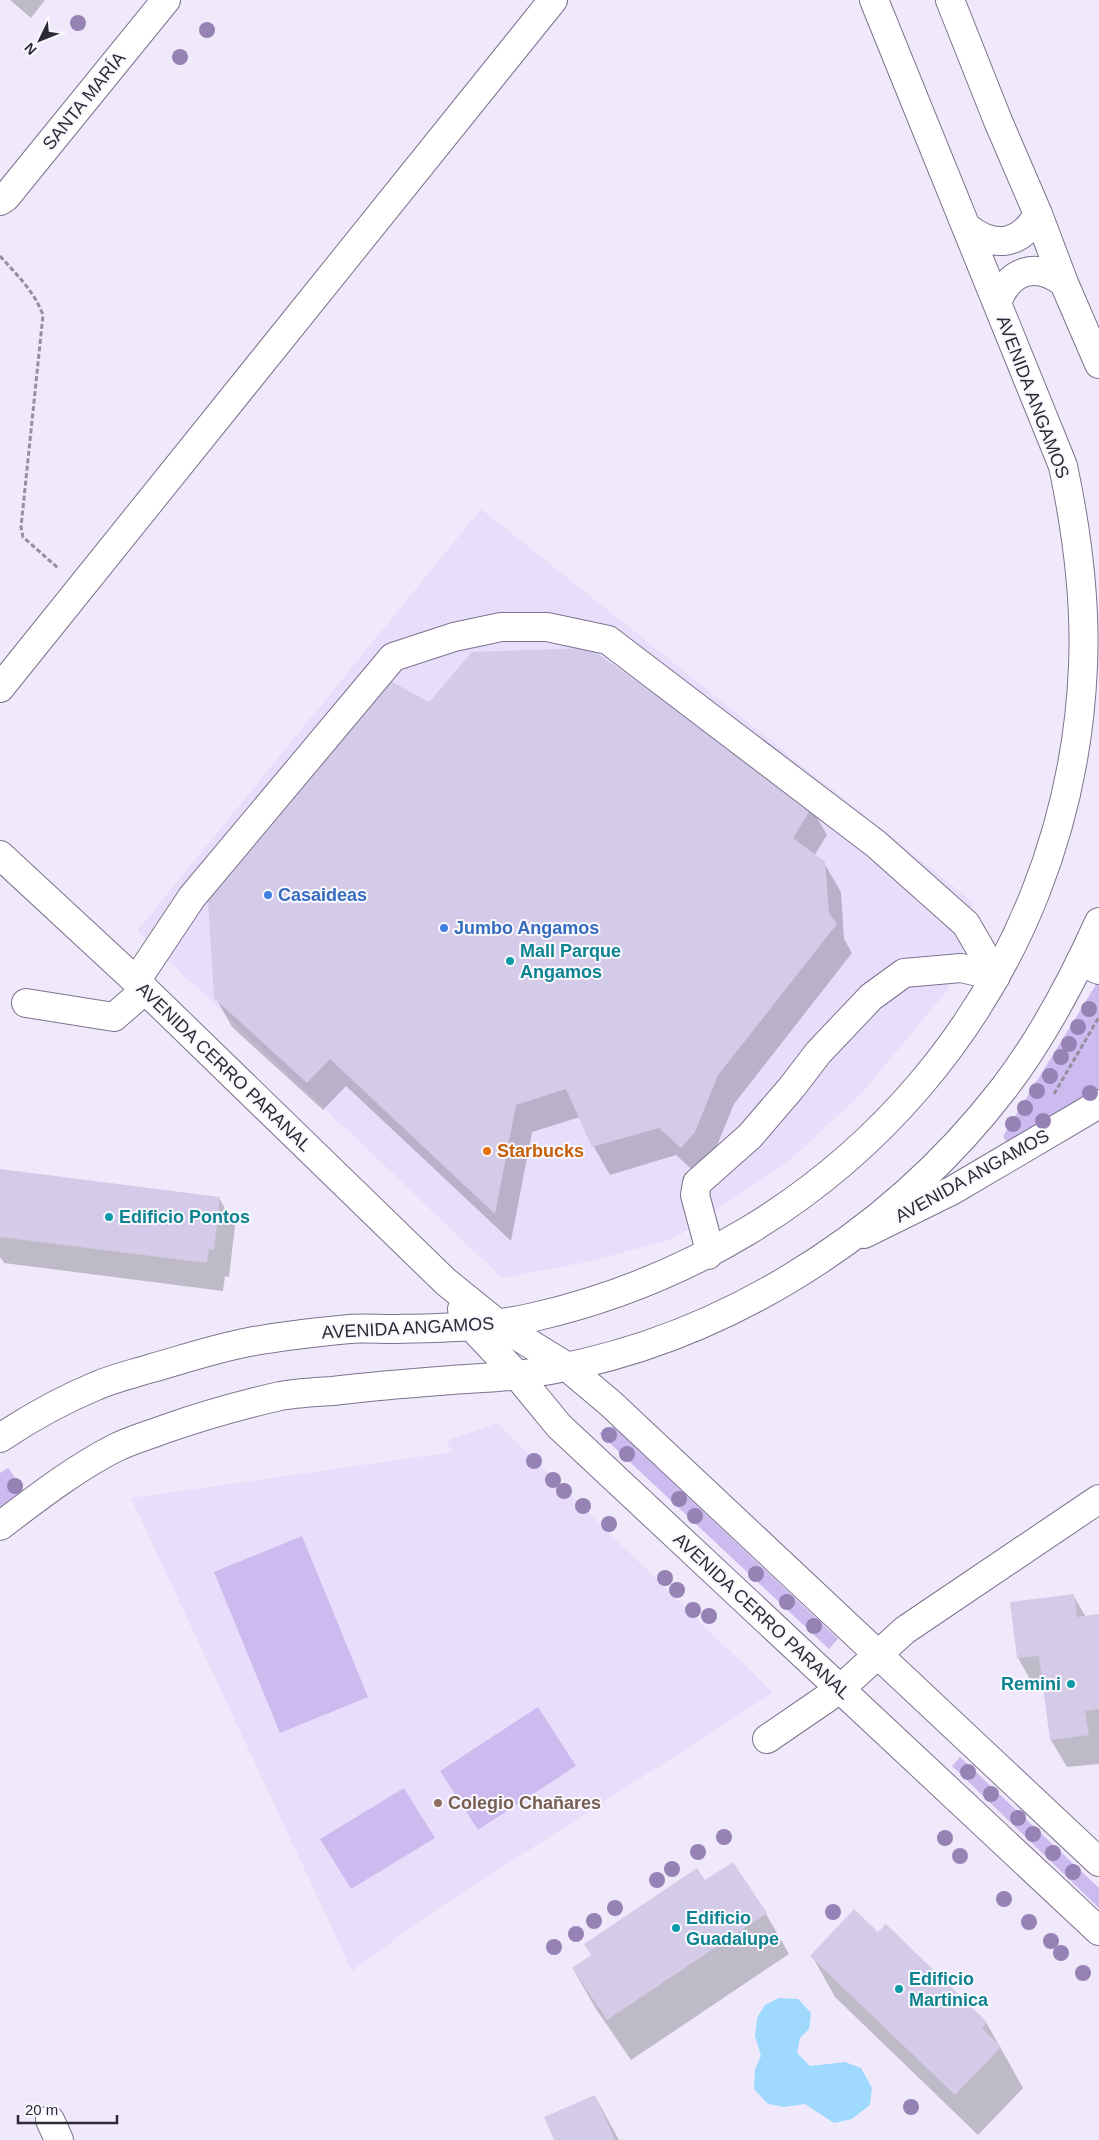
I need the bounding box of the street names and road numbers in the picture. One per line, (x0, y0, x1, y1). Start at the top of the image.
street label: SANTA MARÍA (39, 48, 129, 154)
street label: AVENIDA ANGAMOS (993, 313, 1073, 481)
street label: AVENIDA CERRO PARANAL (133, 978, 315, 1156)
street label: AVENIDA ANGAMOS (892, 1125, 1052, 1227)
street label: AVENIDA ANGAMOS (321, 1313, 495, 1343)
street label: AVENIDA CERRO PARANAL (669, 1529, 855, 1703)

